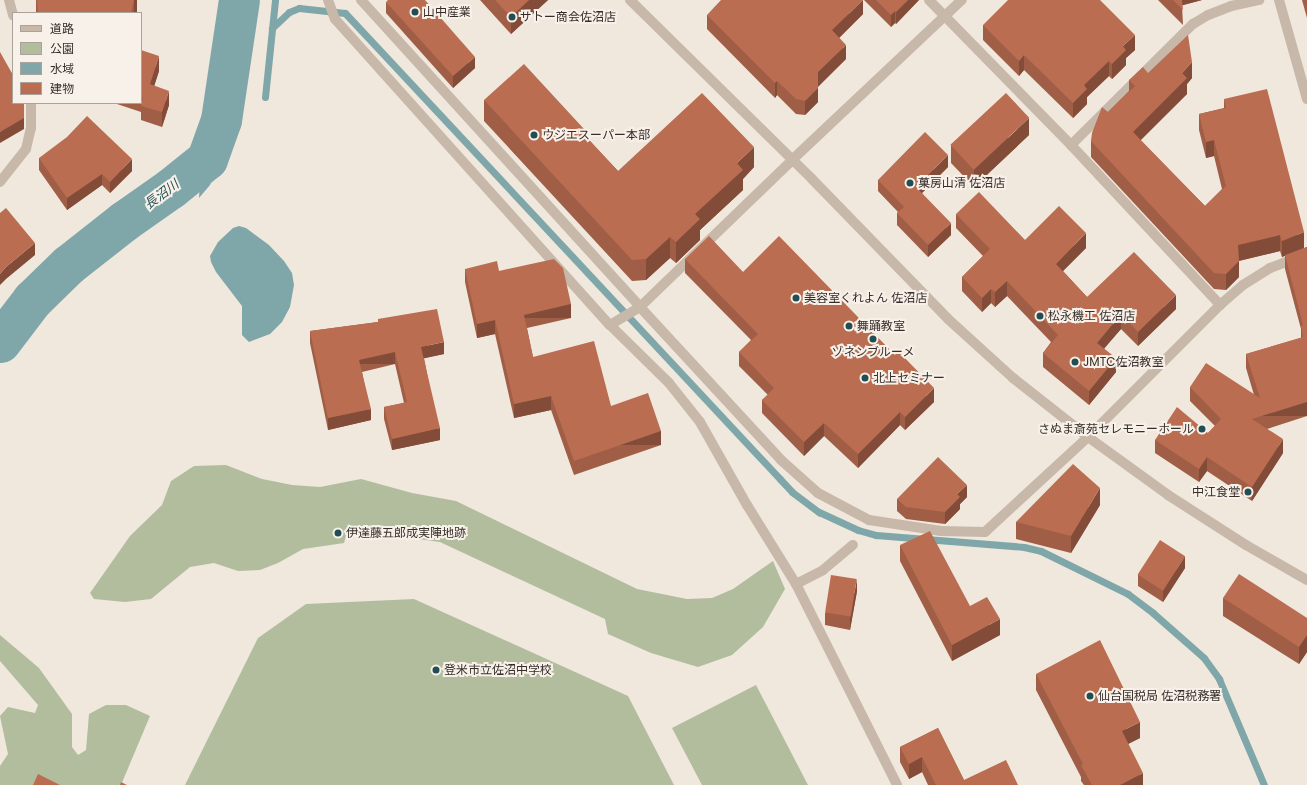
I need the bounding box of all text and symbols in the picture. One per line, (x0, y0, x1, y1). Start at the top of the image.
place label: 山中産業 (423, 5, 471, 19)
marker: 山中産業 (410, 7, 420, 17)
place label: サトー商会佐沼店 (520, 10, 616, 24)
legend (12, 12, 142, 104)
marker: サトー商会佐沼店 (507, 12, 517, 22)
text: 道路 (50, 20, 74, 37)
text: 公園 (50, 40, 74, 57)
text: 水域 (50, 60, 74, 77)
text: 建物 (50, 80, 74, 97)
place label: ウジエスーパー本部 (542, 128, 650, 142)
marker: ウジエスーパー本部 (529, 130, 539, 140)
place label: 菓房山清 佐沼店 (918, 176, 1005, 190)
water label: 長沼川 (142, 177, 182, 213)
marker: 菓房山清 佐沼店 (905, 178, 915, 188)
place label: 美容室くれよん 佐沼店 (804, 291, 927, 305)
marker: 美容室くれよん 佐沼店 (791, 293, 801, 303)
place label: 松永機工 佐沼店 (1048, 309, 1135, 323)
marker: 松永機工 佐沼店 (1035, 311, 1045, 321)
place label: 舞踊教室 (857, 319, 905, 333)
marker: 舞踊教室 (844, 321, 854, 331)
marker: ゾネンブルーメ (868, 334, 878, 344)
place label: ゾネンブルーメ (831, 345, 915, 359)
place label: JMTC佐沼教室 (1083, 355, 1163, 369)
marker: JMTC佐沼教室 (1070, 357, 1080, 367)
place label: 北上セミナー (873, 371, 945, 385)
marker: 北上セミナー (860, 373, 870, 383)
place label: さぬま斎苑セレモニーホール (1038, 422, 1194, 436)
marker: さぬま斎苑セレモニーホール (1197, 424, 1207, 434)
place label: 中江食堂 (1192, 485, 1240, 499)
marker: 中江食堂 (1243, 487, 1253, 497)
place label: 伊達藤五郎成実陣地跡 (346, 526, 466, 540)
marker: 伊達藤五郎成実陣地跡 (333, 528, 343, 538)
place label: 登米市立佐沼中学校 (444, 663, 552, 677)
marker: 登米市立佐沼中学校 (431, 665, 441, 675)
place label: 仙台国税局 佐沼税務署 (1098, 689, 1221, 703)
marker: 仙台国税局 佐沼税務署 (1085, 691, 1095, 701)

